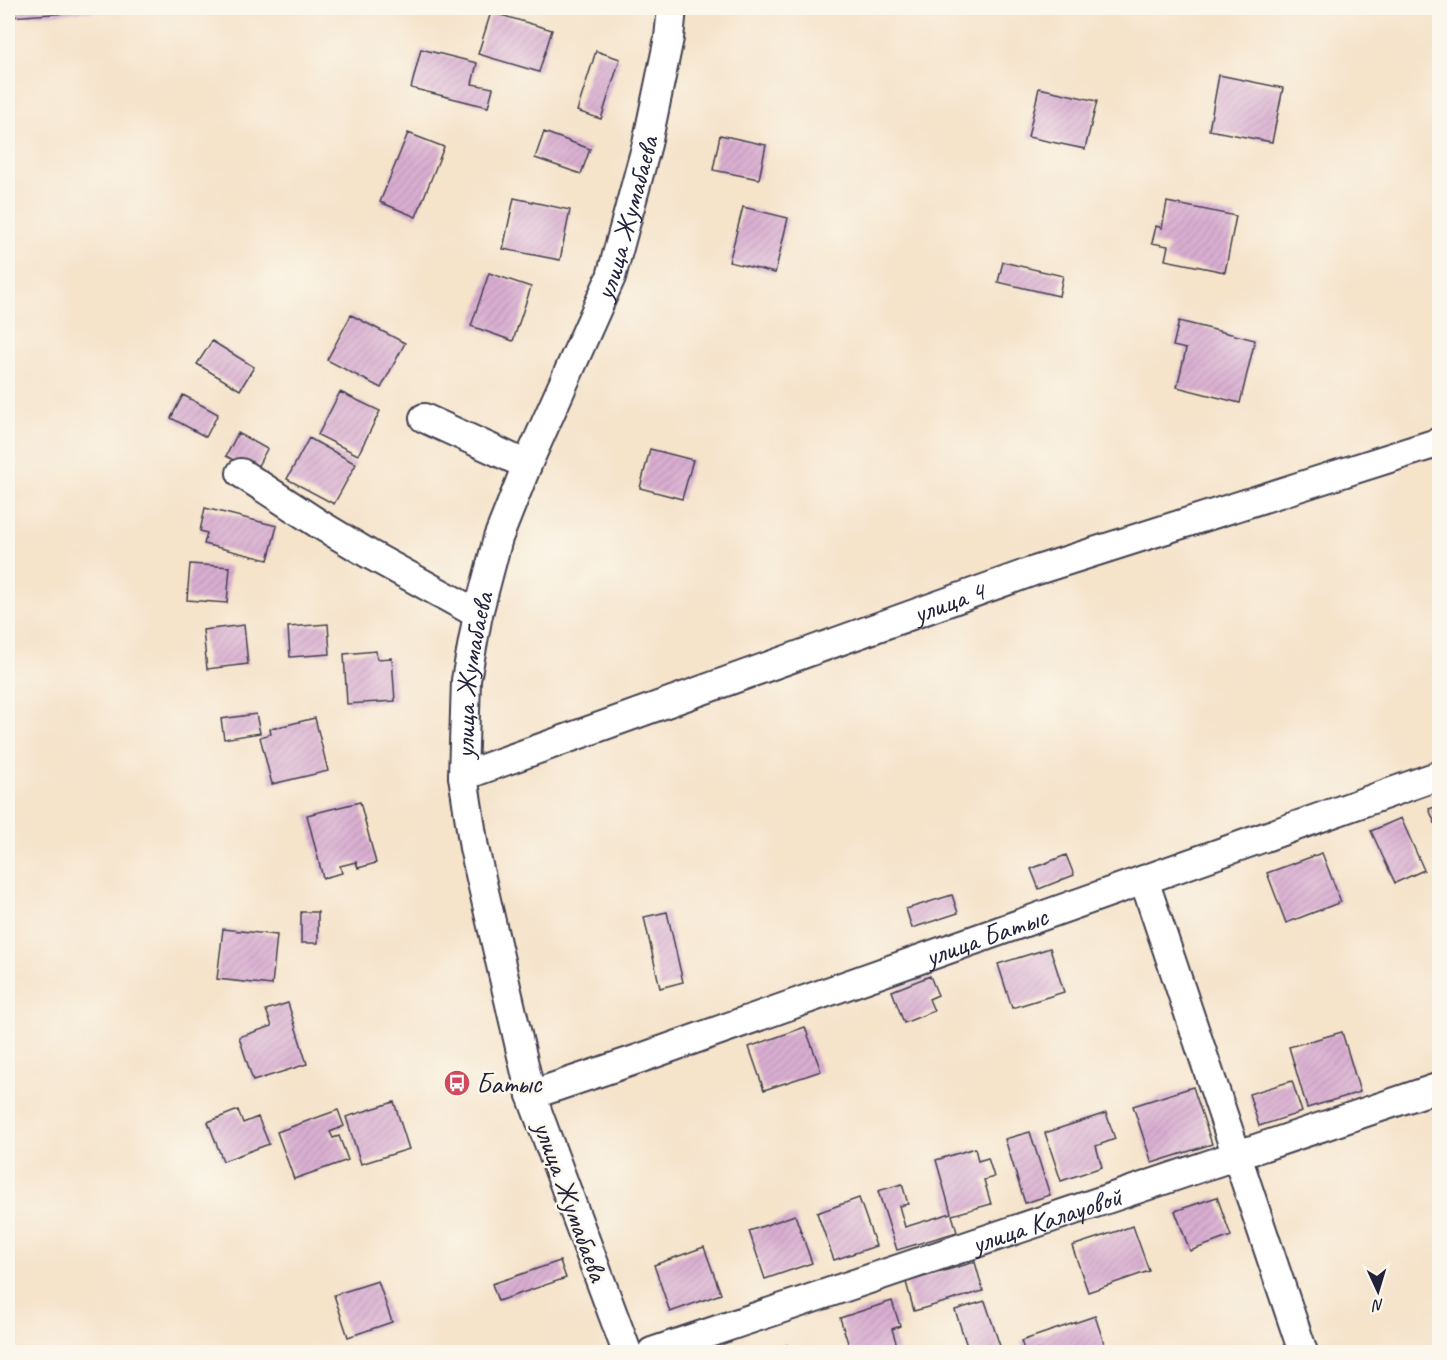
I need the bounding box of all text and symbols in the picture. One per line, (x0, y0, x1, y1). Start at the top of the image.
street label: улица Жумабаева (585, 132, 666, 307)
street label: улица 4 (906, 572, 991, 631)
street label: улица Жумабаева (446, 587, 501, 761)
street label: улица Батыс (918, 897, 1054, 974)
place label: Батыс (476, 1066, 544, 1101)
bus stop icon: Батыс (442, 1068, 472, 1098)
street label: улица Жумабаева (525, 1114, 617, 1287)
street label: улица Калауовой (965, 1177, 1127, 1262)
north arrow (1348, 1261, 1408, 1321)
text: N (1370, 1295, 1385, 1316)

